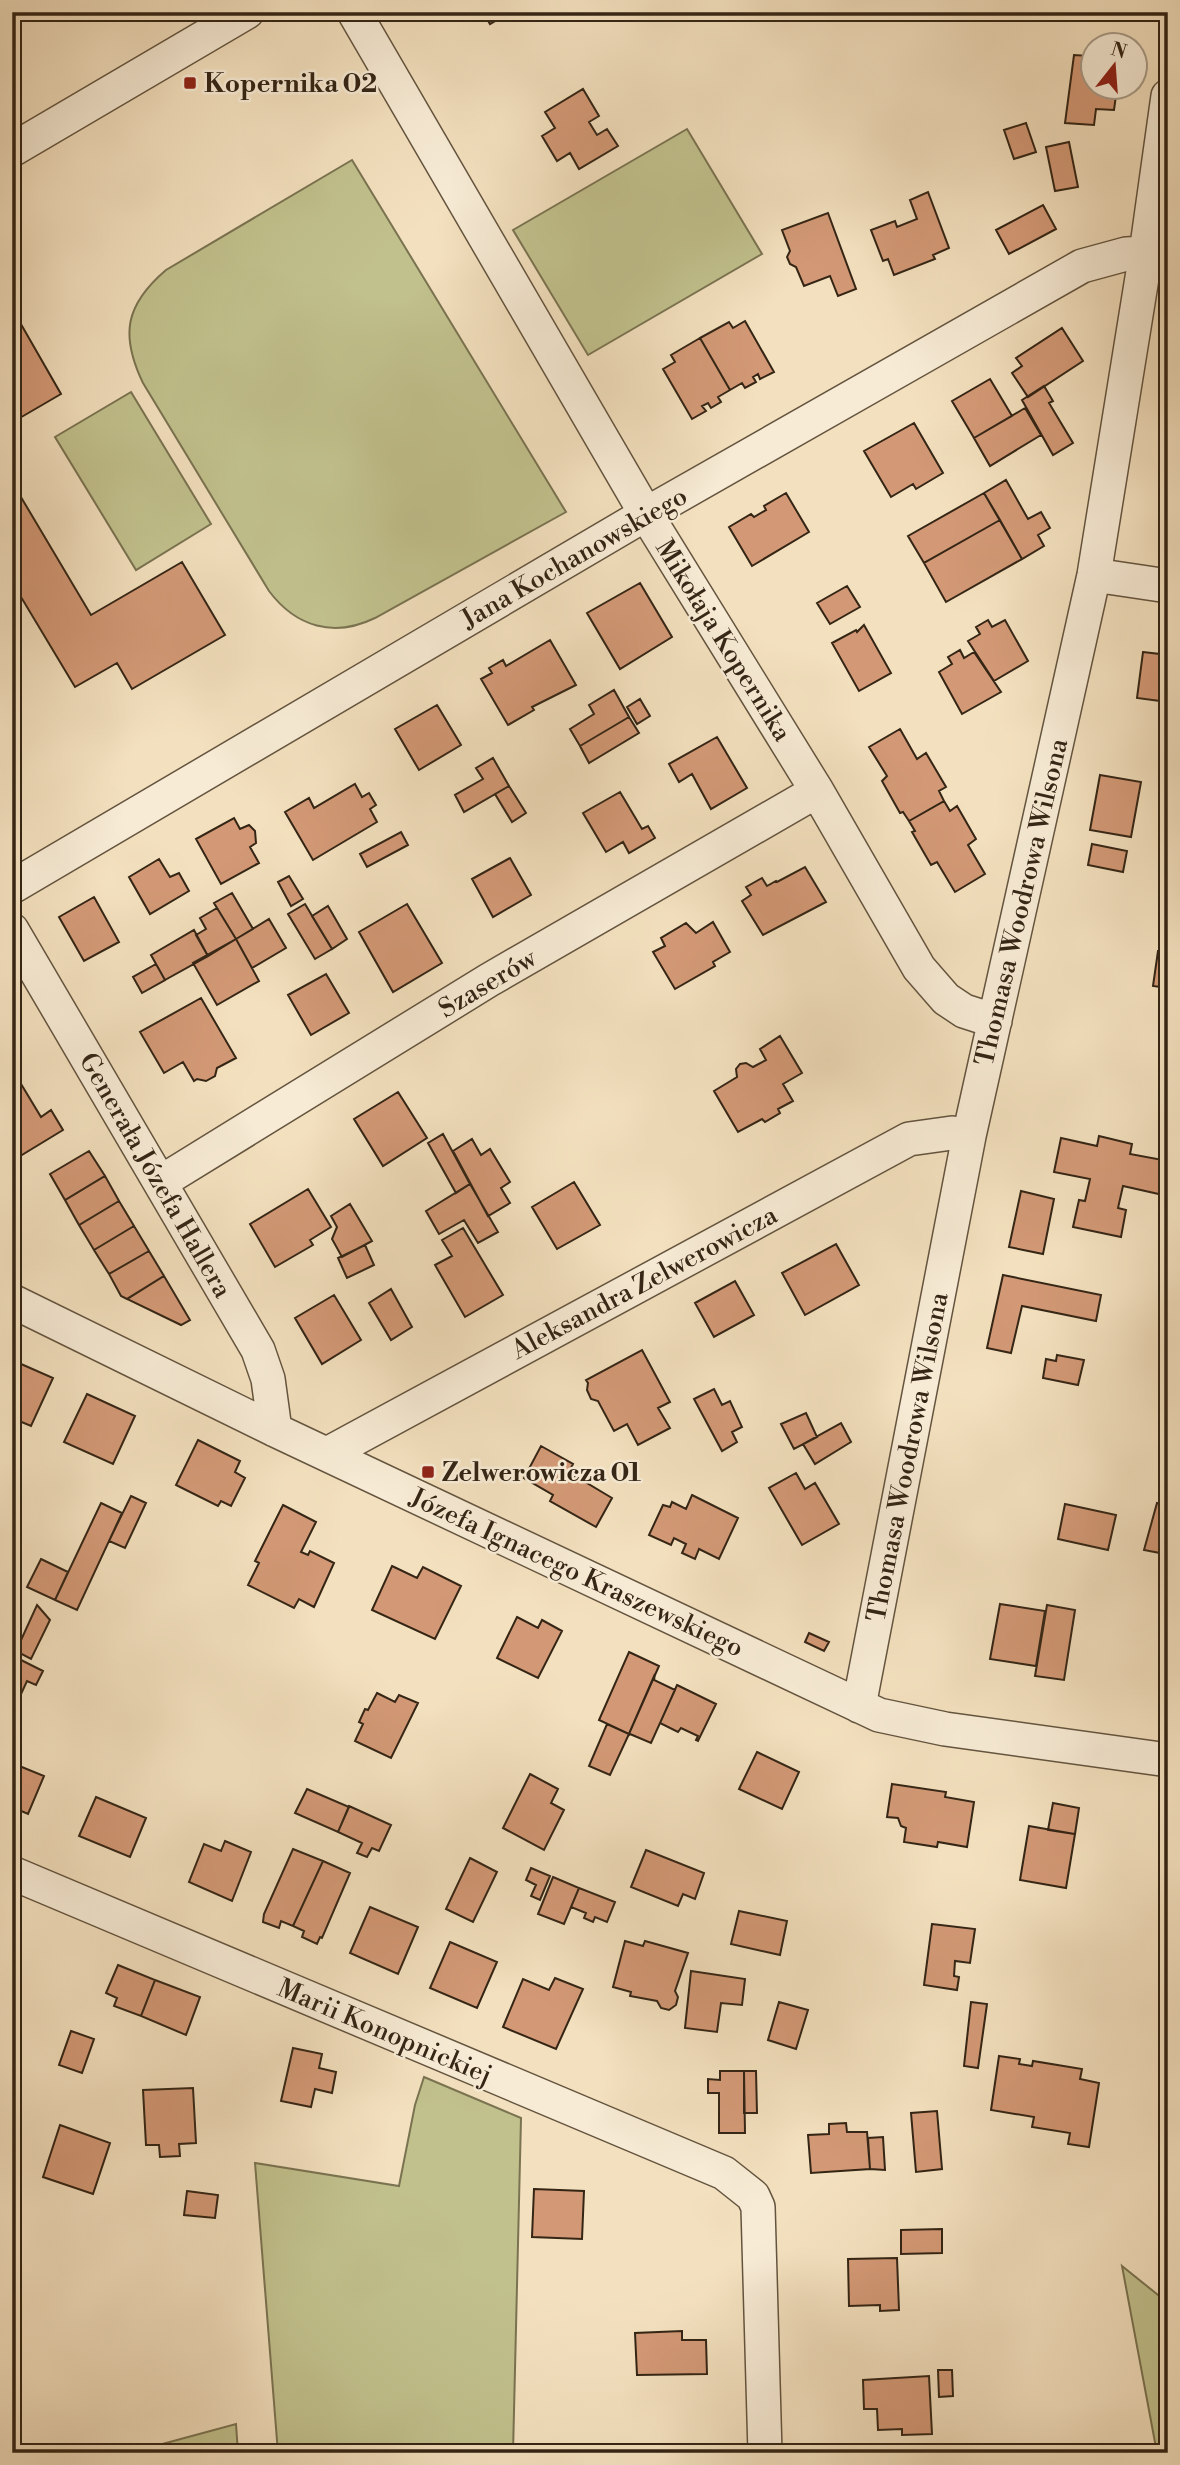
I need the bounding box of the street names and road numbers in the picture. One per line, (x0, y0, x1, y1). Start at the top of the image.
street label: Jana Kochanowskiego (455, 480, 693, 636)
street label: Mikołaja Kopernika (648, 534, 799, 748)
street label: Thomasa Woodrowa Wilsona (969, 735, 1075, 1069)
street label: Szaserów (433, 942, 543, 1025)
street label: Generała Józefa Hallera (72, 1047, 239, 1304)
street label: Aleksandra Zelwerowicza (505, 1199, 784, 1367)
street label: Thomasa Woodrowa Wilsona (860, 1289, 956, 1625)
street label: Józefa Ignacego Kraszewskiego (404, 1481, 748, 1664)
street label: Marii Konopnickiej (273, 1972, 497, 2092)

